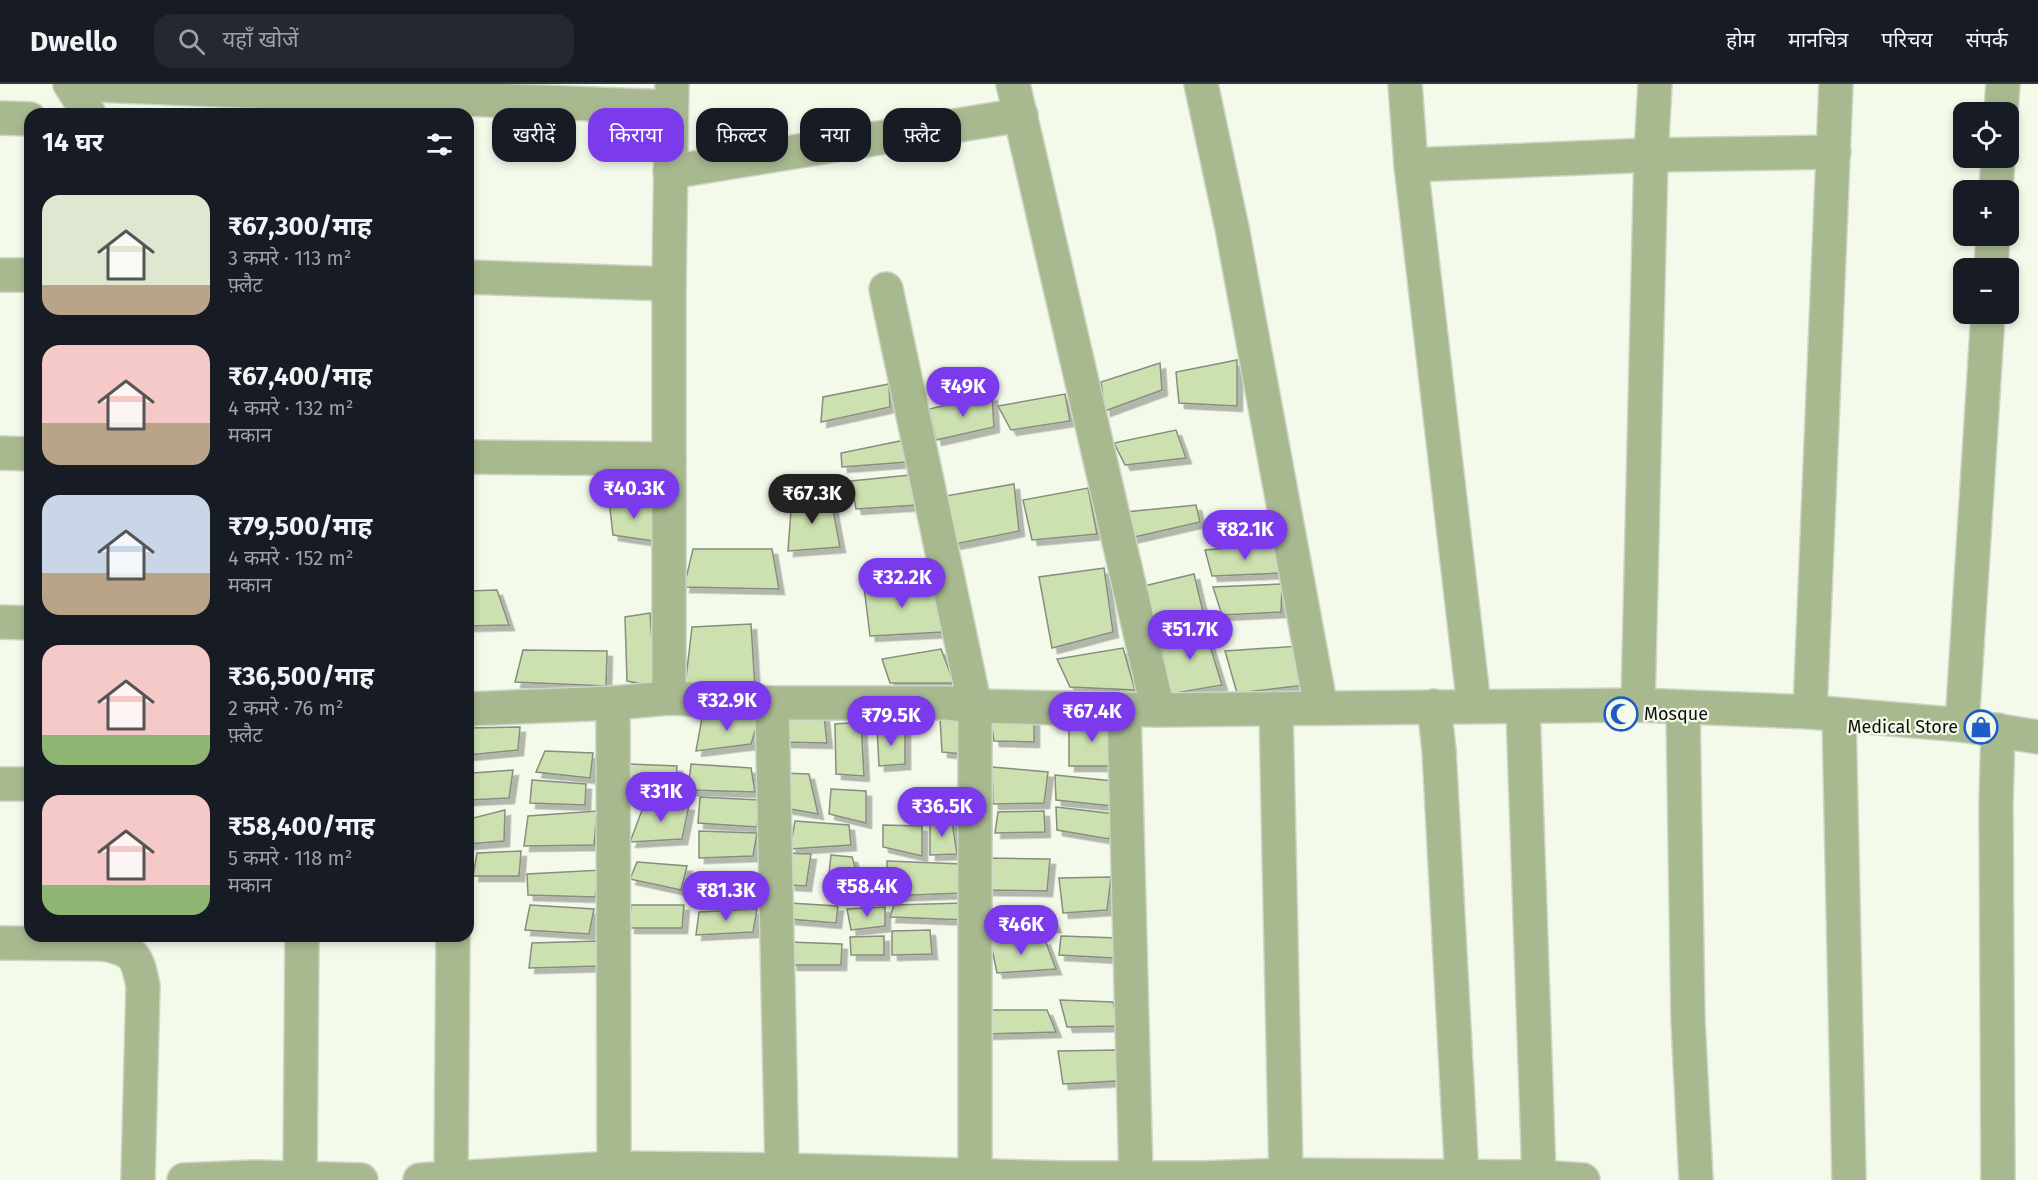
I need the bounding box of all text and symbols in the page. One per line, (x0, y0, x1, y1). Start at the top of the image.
search box (154, 14, 574, 68)
text: Dwello (30, 25, 118, 58)
icon: search (175, 25, 208, 58)
text: यहाँ खोजें (223, 26, 299, 53)
text: होम (1726, 27, 1755, 53)
text: मानचित्र (1788, 27, 1848, 53)
text: परिचय (1881, 27, 1933, 53)
text: संपर्क (1966, 27, 2008, 53)
map controls (1953, 102, 2019, 324)
button: locate (1953, 102, 2019, 168)
chip: खरीदें (492, 108, 576, 162)
chip: किराया (588, 108, 684, 162)
chip: फ़िल्टर (696, 108, 788, 162)
chip: नया (800, 108, 871, 162)
chip: फ़्लैट (883, 108, 961, 162)
text: 14 घर (42, 127, 103, 158)
icon: filters (423, 128, 456, 161)
button: + (1953, 180, 2019, 246)
text: ₹67,300/माह (228, 211, 372, 242)
icon: home (90, 219, 162, 291)
text: 3 कमरे · 113 m² (228, 246, 352, 270)
button: − (1953, 258, 2019, 324)
text: फ़्लैट (228, 273, 263, 297)
text: ₹67,400/माह (228, 361, 372, 392)
pin: ₹49K (927, 367, 999, 418)
icon: home (90, 369, 162, 441)
text: ₹49K (940, 374, 986, 398)
text: 4 कमरे · 132 m² (228, 396, 354, 420)
text: मकान (228, 423, 272, 447)
pin: ₹40.3K (585, 469, 683, 520)
pin: ₹67.3K (763, 474, 861, 525)
text: ₹40.3K (603, 476, 665, 500)
text: ₹67.3K (782, 481, 842, 505)
pin: ₹82.1K (1196, 510, 1294, 561)
text: ₹79,500/माह (228, 511, 372, 542)
text: ₹82.1K (1216, 517, 1274, 541)
icon: home (90, 519, 162, 591)
text: 4 कमरे · 152 m² (228, 546, 354, 570)
pin: ₹32.2K (853, 558, 951, 609)
text: ₹32.2K (872, 565, 932, 589)
text: मकान (228, 573, 272, 597)
pin: ₹51.7K (1141, 610, 1239, 661)
text: ₹51.7K (1162, 617, 1218, 641)
text: ₹36,500/माह (228, 661, 374, 692)
icon: home (90, 669, 162, 741)
pin: ₹32.9K (678, 681, 776, 732)
text: ₹32.9K (697, 688, 757, 712)
pin: ₹67.4K (1043, 692, 1141, 743)
text: 2 कमरे · 76 m² (228, 696, 344, 720)
pin: ₹79.5K (842, 696, 940, 747)
mosque icon: Mosque (1603, 696, 1639, 732)
text: ₹67.4K (1062, 699, 1122, 723)
text: ₹79.5K (861, 703, 921, 727)
place label: Mosque (1644, 703, 1708, 725)
shop icon: Medical Store (1963, 709, 1999, 745)
place label: Medical Store (1847, 716, 1958, 738)
text: फ़्लैट (228, 723, 263, 747)
pin: ₹31K (625, 772, 697, 823)
text: ₹31K (640, 779, 682, 803)
pin: ₹36.5K (893, 787, 991, 838)
text: ₹36.5K (912, 794, 972, 818)
text: ₹58,400/माह (228, 811, 375, 842)
icon: home (90, 819, 162, 891)
text: 5 कमरे · 118 m² (228, 846, 353, 870)
pin: ₹58.4K (818, 867, 916, 918)
pin: ₹81.3K (677, 871, 775, 922)
text: मकान (228, 873, 272, 897)
text: ₹58.4K (836, 874, 898, 898)
text: ₹81.3K (696, 878, 756, 902)
pin: ₹46K (985, 905, 1057, 956)
text: ₹46K (998, 912, 1044, 936)

